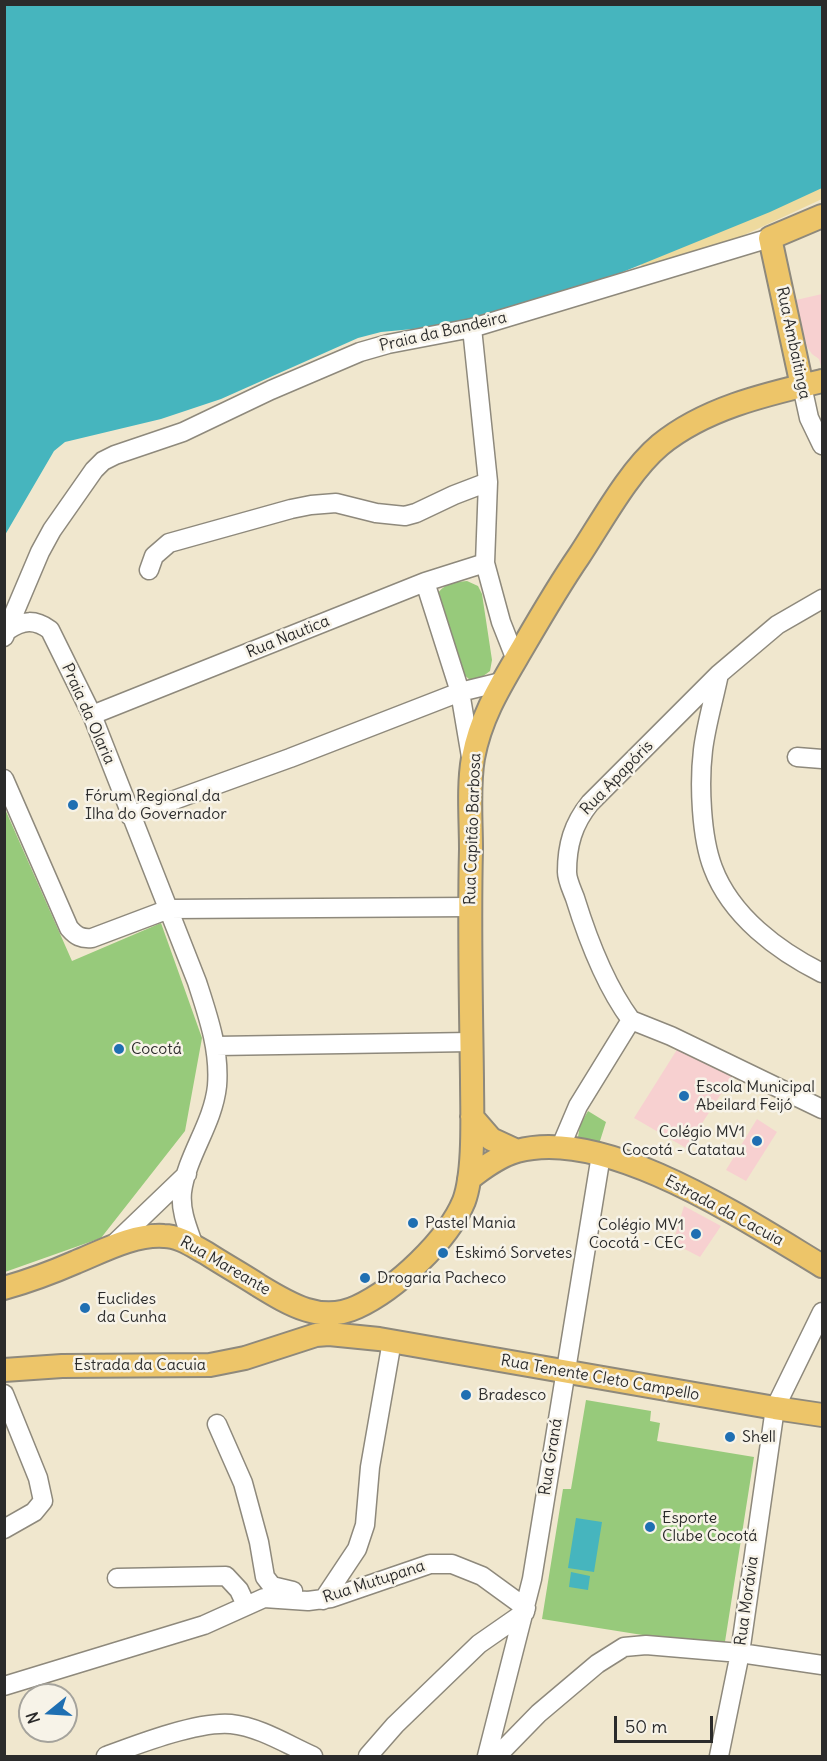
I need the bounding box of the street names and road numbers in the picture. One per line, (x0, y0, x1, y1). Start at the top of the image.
street label: Rua Ambaitinga (772, 285, 814, 401)
street label: Praia da Bandeira (378, 308, 508, 356)
street label: Rua Nautica (244, 612, 332, 662)
street label: Praia da Olaria (57, 661, 119, 767)
street label: Rua Apapóris (577, 737, 657, 819)
street label: Rua Capitão Barbosa (461, 753, 485, 905)
street label: Estrada da Cacuia (661, 1172, 787, 1250)
street label: Rua Mareante (176, 1232, 274, 1300)
street label: Rua Tenente Cleto Campello (499, 1351, 701, 1405)
street label: Estrada da Cacuia (74, 1355, 206, 1375)
street label: Rua Graná (535, 1417, 567, 1497)
street label: Rua Morávia (731, 1555, 763, 1647)
street label: Rua Mutupana (321, 1557, 427, 1607)

